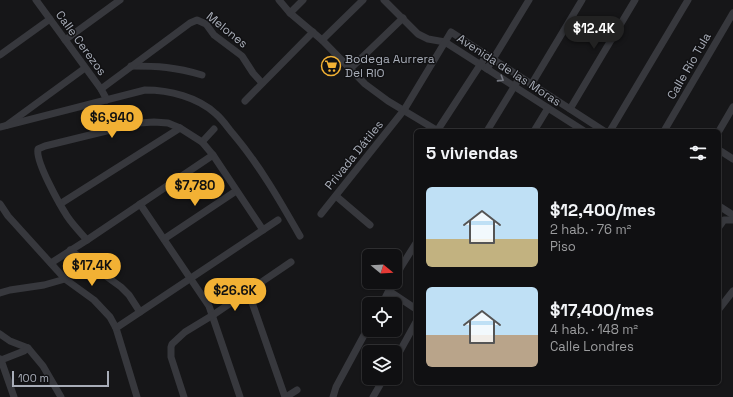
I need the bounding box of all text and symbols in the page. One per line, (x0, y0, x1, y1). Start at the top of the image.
street label: Calle Cerezos (52, 7, 110, 79)
street label: Melones (203, 8, 251, 52)
pin: $12.4K (561, 16, 627, 50)
text: $12.4K (573, 20, 615, 37)
street label: Avenida de las Moras (454, 30, 564, 110)
street label: Calle Río Tula (663, 30, 715, 102)
place label: Bodega Aurrera Del RIO (345, 51, 435, 81)
supermarket icon: Bodega Aurrera Del RIO (320, 55, 342, 77)
one-way arrow (497, 74, 504, 81)
pin: $6,940 (79, 105, 145, 139)
text: $6,940 (90, 109, 134, 126)
street label: Privada Dátiles (321, 117, 387, 193)
text: 5 viviendas (426, 142, 518, 164)
icon: filters (687, 142, 709, 164)
pin: $7,780 (162, 173, 228, 207)
text: $7,780 (174, 177, 216, 194)
text: $12,400/mes (550, 199, 656, 221)
icon: home (458, 203, 506, 251)
text: 2 hab. · 76 m² (550, 221, 631, 238)
text: Piso (550, 238, 576, 255)
north arrow (362, 249, 402, 289)
map controls (362, 249, 402, 385)
pin: $17.4K (59, 253, 125, 287)
text: $17.4K (72, 257, 112, 274)
pin: $26.6K (202, 278, 268, 312)
text: $26.6K (213, 282, 257, 299)
button: locate (362, 297, 402, 337)
text: $17,400/mes (550, 299, 654, 321)
icon: home (458, 303, 506, 351)
text: 4 hab. · 148 m² (550, 321, 638, 338)
text: Calle Londres (550, 338, 634, 355)
button: layers (362, 345, 402, 385)
scale bar (12, 369, 109, 388)
text: 100 m (18, 371, 49, 385)

